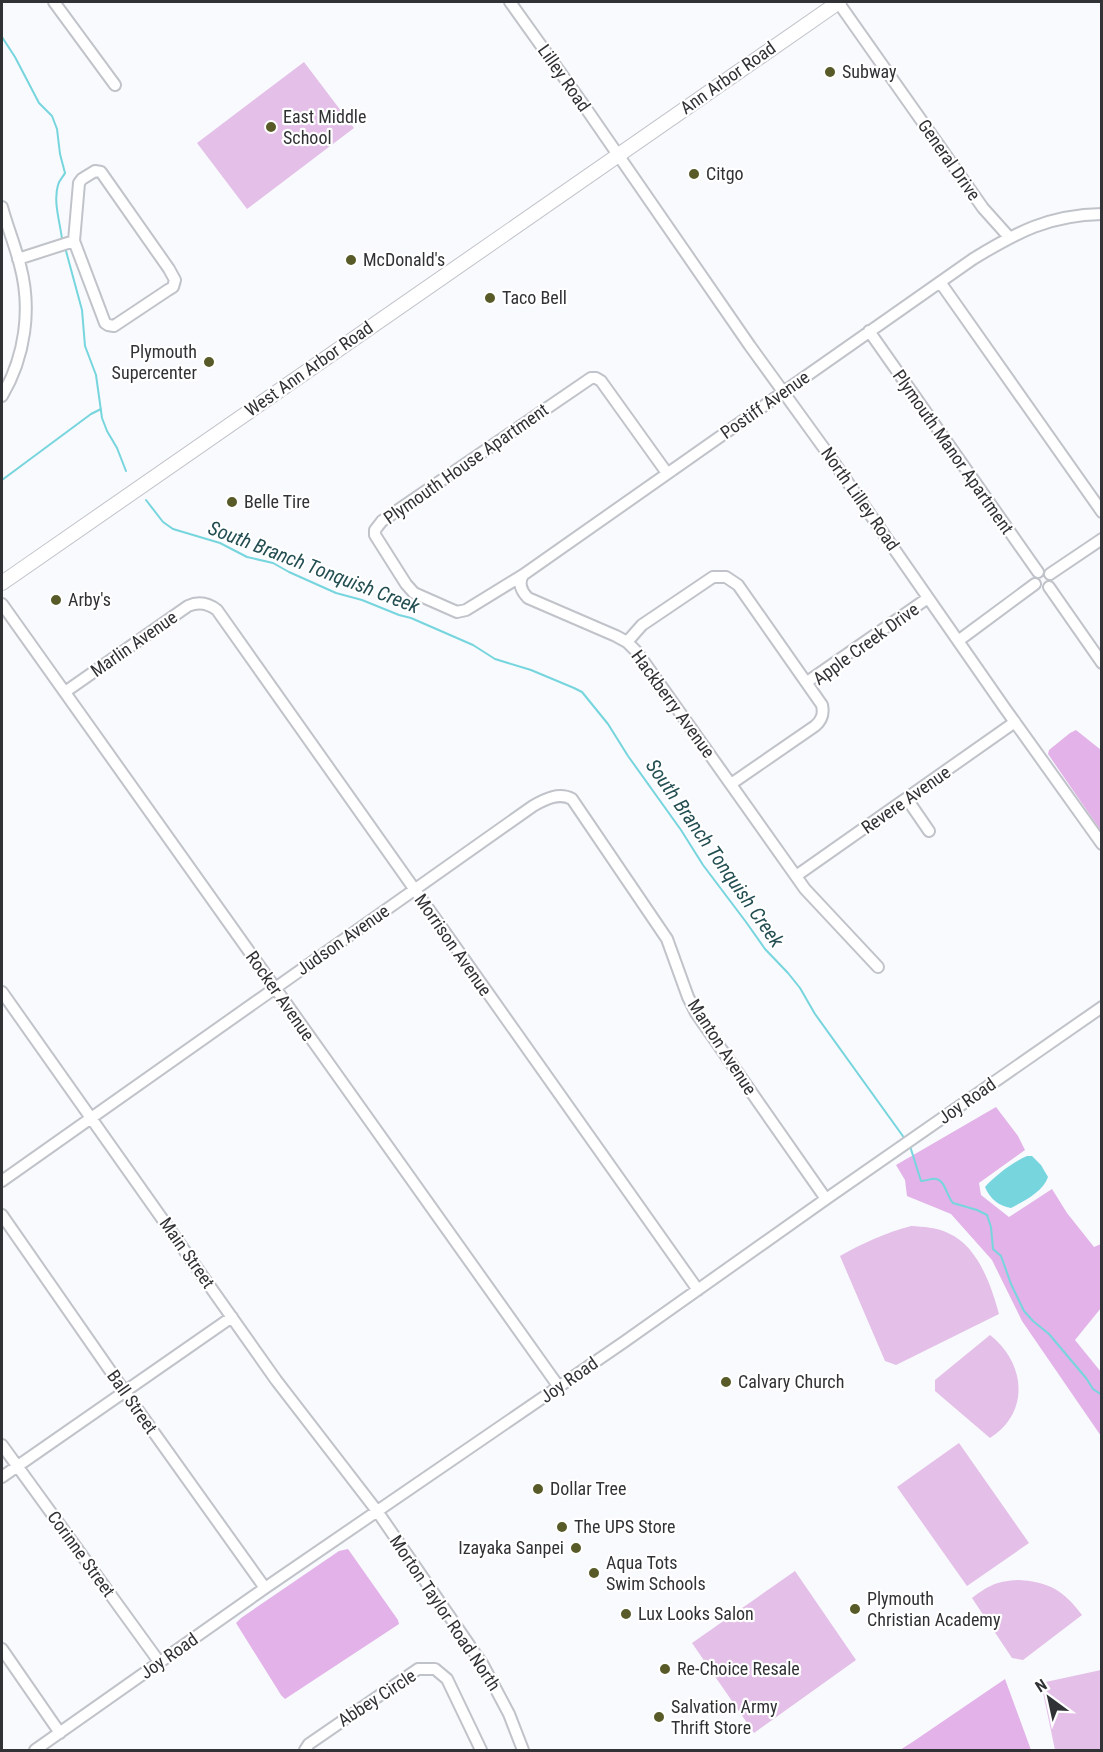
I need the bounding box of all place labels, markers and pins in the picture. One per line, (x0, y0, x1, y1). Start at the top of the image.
place label: Subway (842, 61, 897, 82)
marker: Subway (823, 65, 837, 79)
place label: East Middle School (283, 106, 366, 148)
marker: East Middle School (264, 120, 278, 134)
place label: Citgo (706, 163, 744, 184)
marker: Citgo (687, 167, 701, 181)
place label: McDonald's (363, 249, 445, 270)
marker: McDonald's (344, 253, 358, 267)
place label: Taco Bell (502, 287, 567, 308)
marker: Taco Bell (483, 291, 497, 305)
place label: Plymouth Supercenter (112, 341, 198, 383)
marker: Plymouth Supercenter (202, 355, 216, 369)
place label: Belle Tire (244, 491, 310, 512)
marker: Belle Tire (225, 495, 239, 509)
place label: Arby's (68, 589, 111, 610)
marker: Arby's (49, 593, 63, 607)
place label: Calvary Church (738, 1371, 844, 1392)
marker: Calvary Church (719, 1375, 733, 1389)
place label: Dollar Tree (550, 1478, 626, 1499)
marker: Dollar Tree (531, 1482, 545, 1496)
place label: The UPS Store (574, 1516, 675, 1537)
marker: The UPS Store (555, 1520, 569, 1534)
place label: Izayaka Sanpei (458, 1537, 564, 1558)
marker: Izayaka Sanpei (569, 1541, 583, 1555)
place label: Aqua Tots Swim Schools (606, 1552, 706, 1594)
marker: Aqua Tots Swim Schools (587, 1566, 601, 1580)
place label: Plymouth Christian Academy (867, 1588, 1001, 1630)
marker: Plymouth Christian Academy (848, 1602, 862, 1616)
place label: Lux Looks Salon (638, 1603, 754, 1624)
marker: Lux Looks Salon (619, 1607, 633, 1621)
place label: Re-Choice Resale (677, 1658, 800, 1679)
marker: Re-Choice Resale (658, 1662, 672, 1676)
place label: Salvation Army Thrift Store (671, 1696, 778, 1738)
marker: Salvation Army Thrift Store (652, 1710, 666, 1724)

